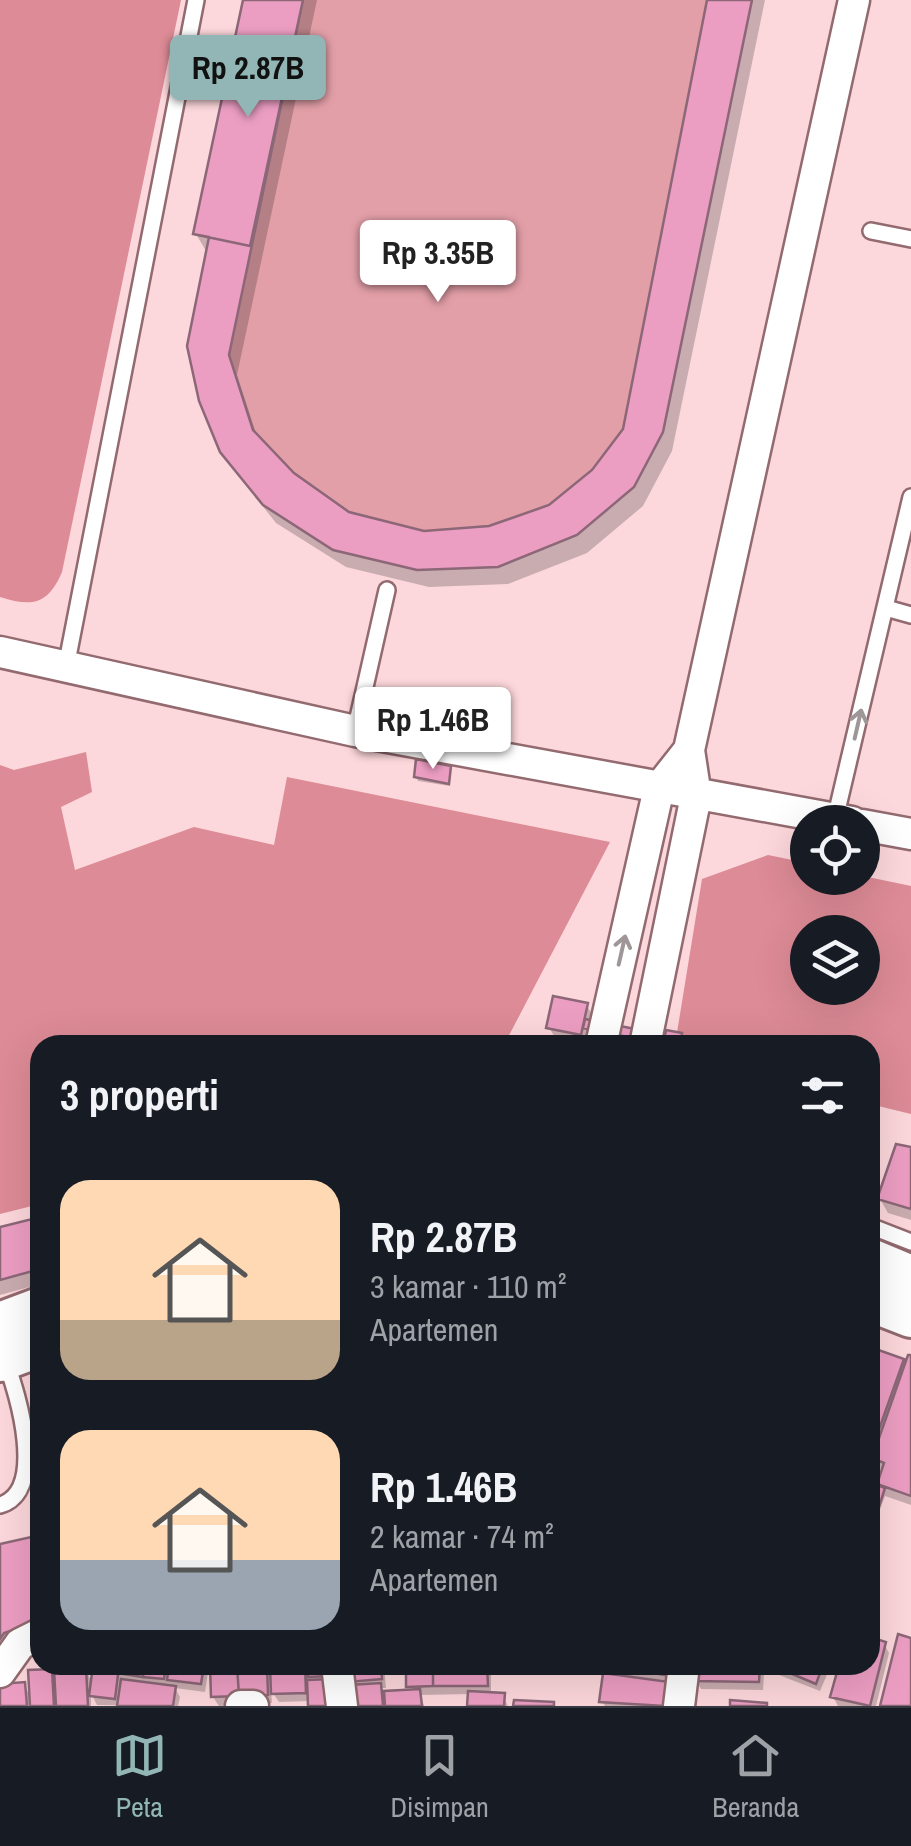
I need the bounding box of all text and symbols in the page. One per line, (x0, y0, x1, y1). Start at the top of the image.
pin: Rp 2.87B (145, 35, 351, 120)
text: Rp 2.87B (192, 46, 304, 89)
pin: Rp 3.35B (335, 220, 541, 305)
text: Rp 3.35B (382, 231, 494, 274)
pin: Rp 1.46B (330, 687, 536, 772)
text: Rp 1.46B (377, 698, 489, 741)
one-way arrow (850, 709, 868, 741)
map controls (790, 805, 880, 1005)
button: locate (790, 805, 880, 895)
button: layers (790, 915, 880, 1005)
one-way arrow (614, 935, 632, 967)
text: 3 properti (60, 1067, 219, 1123)
icon: filters (795, 1068, 850, 1123)
text: Rp 2.87B (370, 1209, 517, 1265)
icon: home (140, 1220, 260, 1340)
text: 3 kamar · 110 m² (370, 1265, 566, 1308)
text: Apartemen (370, 1308, 498, 1351)
text: Rp 1.46B (370, 1459, 517, 1515)
icon: home (140, 1470, 260, 1590)
text: 2 kamar · 74 m² (370, 1515, 554, 1558)
text: Apartemen (370, 1558, 498, 1601)
tab: Peta (112, 1728, 167, 1826)
tab: Disimpan (390, 1728, 489, 1826)
tab: Beranda (712, 1728, 799, 1826)

